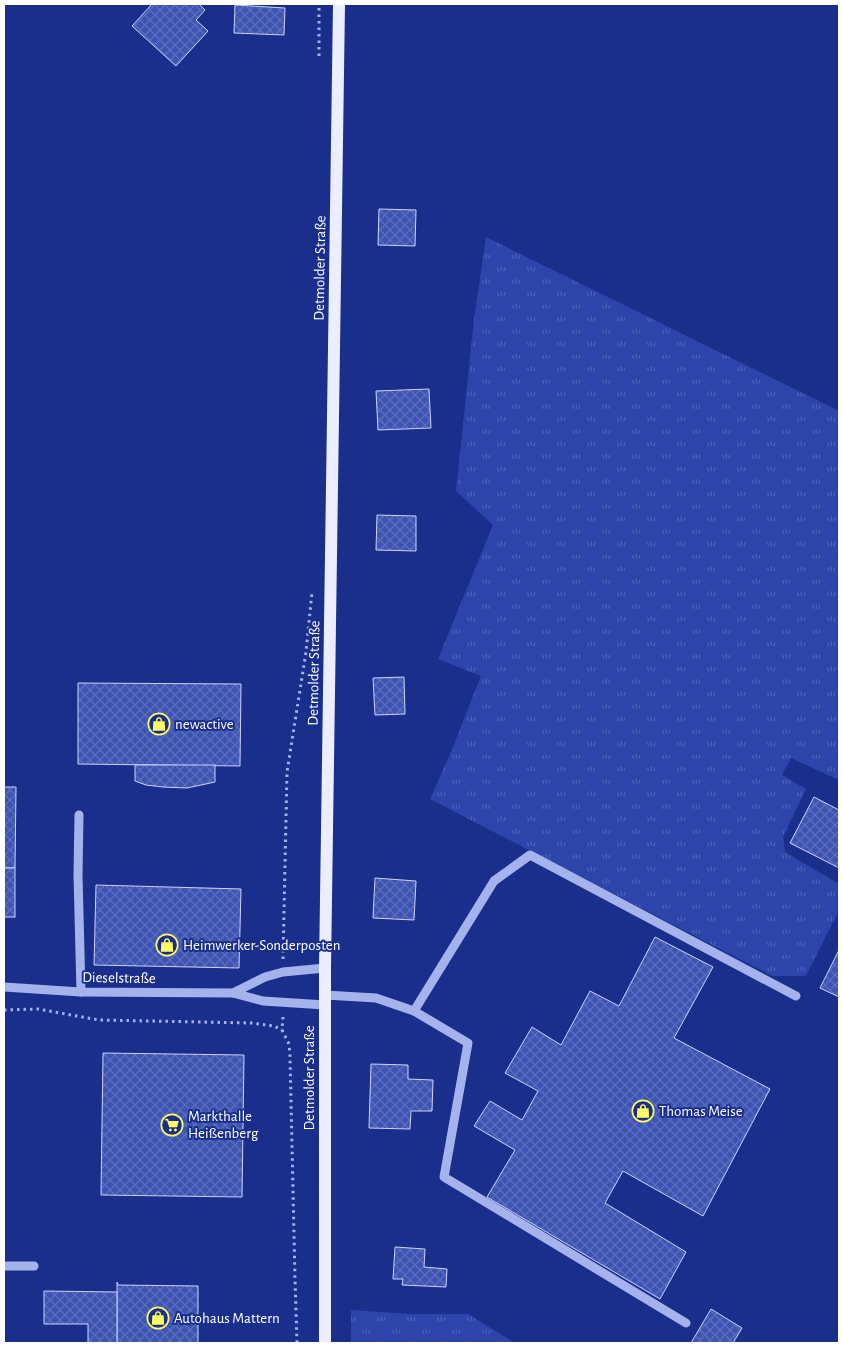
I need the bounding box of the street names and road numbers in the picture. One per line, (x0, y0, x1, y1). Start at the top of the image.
street label: Detmolder Straße (312, 215, 328, 321)
street label: Detmolder Straße (306, 620, 322, 726)
street label: Dieselstraße (82, 970, 156, 986)
street label: Detmolder Straße (302, 1025, 317, 1131)

